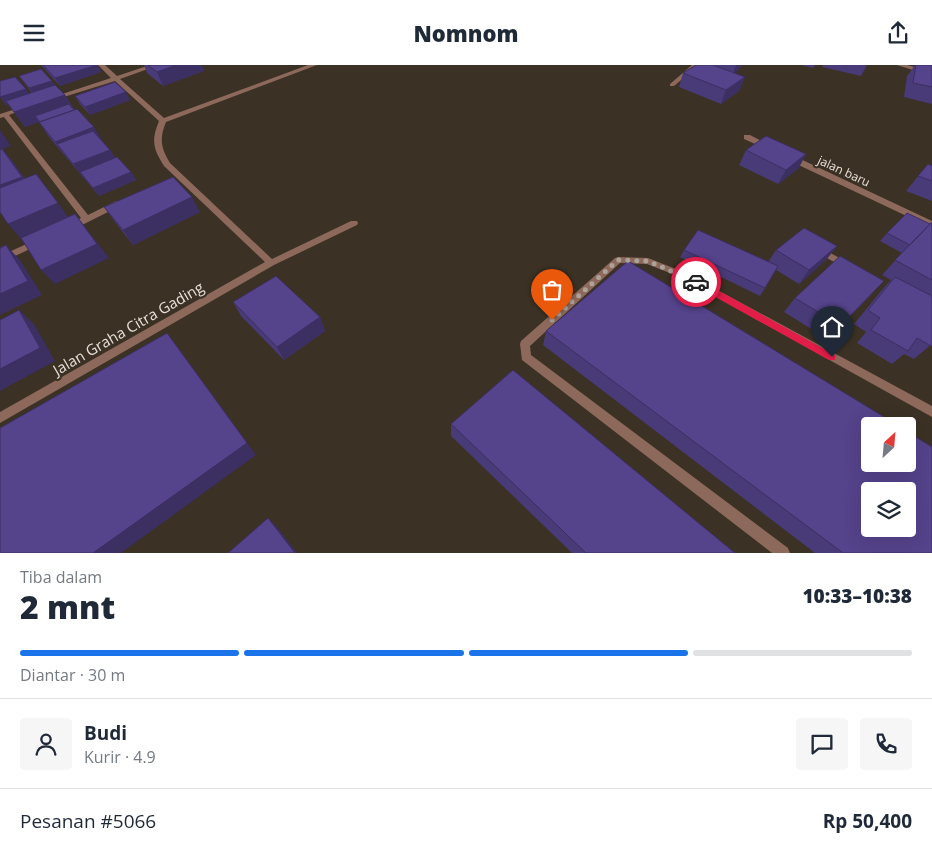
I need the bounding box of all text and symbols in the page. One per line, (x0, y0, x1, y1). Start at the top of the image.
text: Nomnom (413, 18, 519, 48)
icon: menu (20, 19, 48, 47)
icon: share (884, 19, 912, 47)
street label: jalan baru (814, 151, 873, 191)
courier (671, 257, 721, 307)
icon: car (682, 268, 710, 296)
pin (531, 269, 573, 320)
icon: bag (538, 276, 566, 304)
street label: Jalan Graha Citra Gading (47, 277, 207, 380)
pin (811, 306, 853, 357)
icon: home (818, 313, 846, 341)
north arrow (861, 417, 916, 473)
map controls (861, 417, 916, 537)
button: layers (861, 482, 916, 537)
text: Tiba dalam (20, 566, 102, 588)
text: 10:33–10:38 (802, 583, 912, 609)
text: 2 mnt (20, 585, 115, 628)
text: Diantar · 30 m (20, 664, 125, 686)
button: person (20, 718, 72, 770)
button: chat (796, 718, 848, 770)
button: phone (860, 718, 912, 770)
text: Budi (84, 720, 127, 746)
text: Kurir · 4.9 (84, 746, 156, 768)
text: Pesanan #5066 (20, 808, 156, 834)
text: Rp 50,400 (823, 808, 912, 834)

